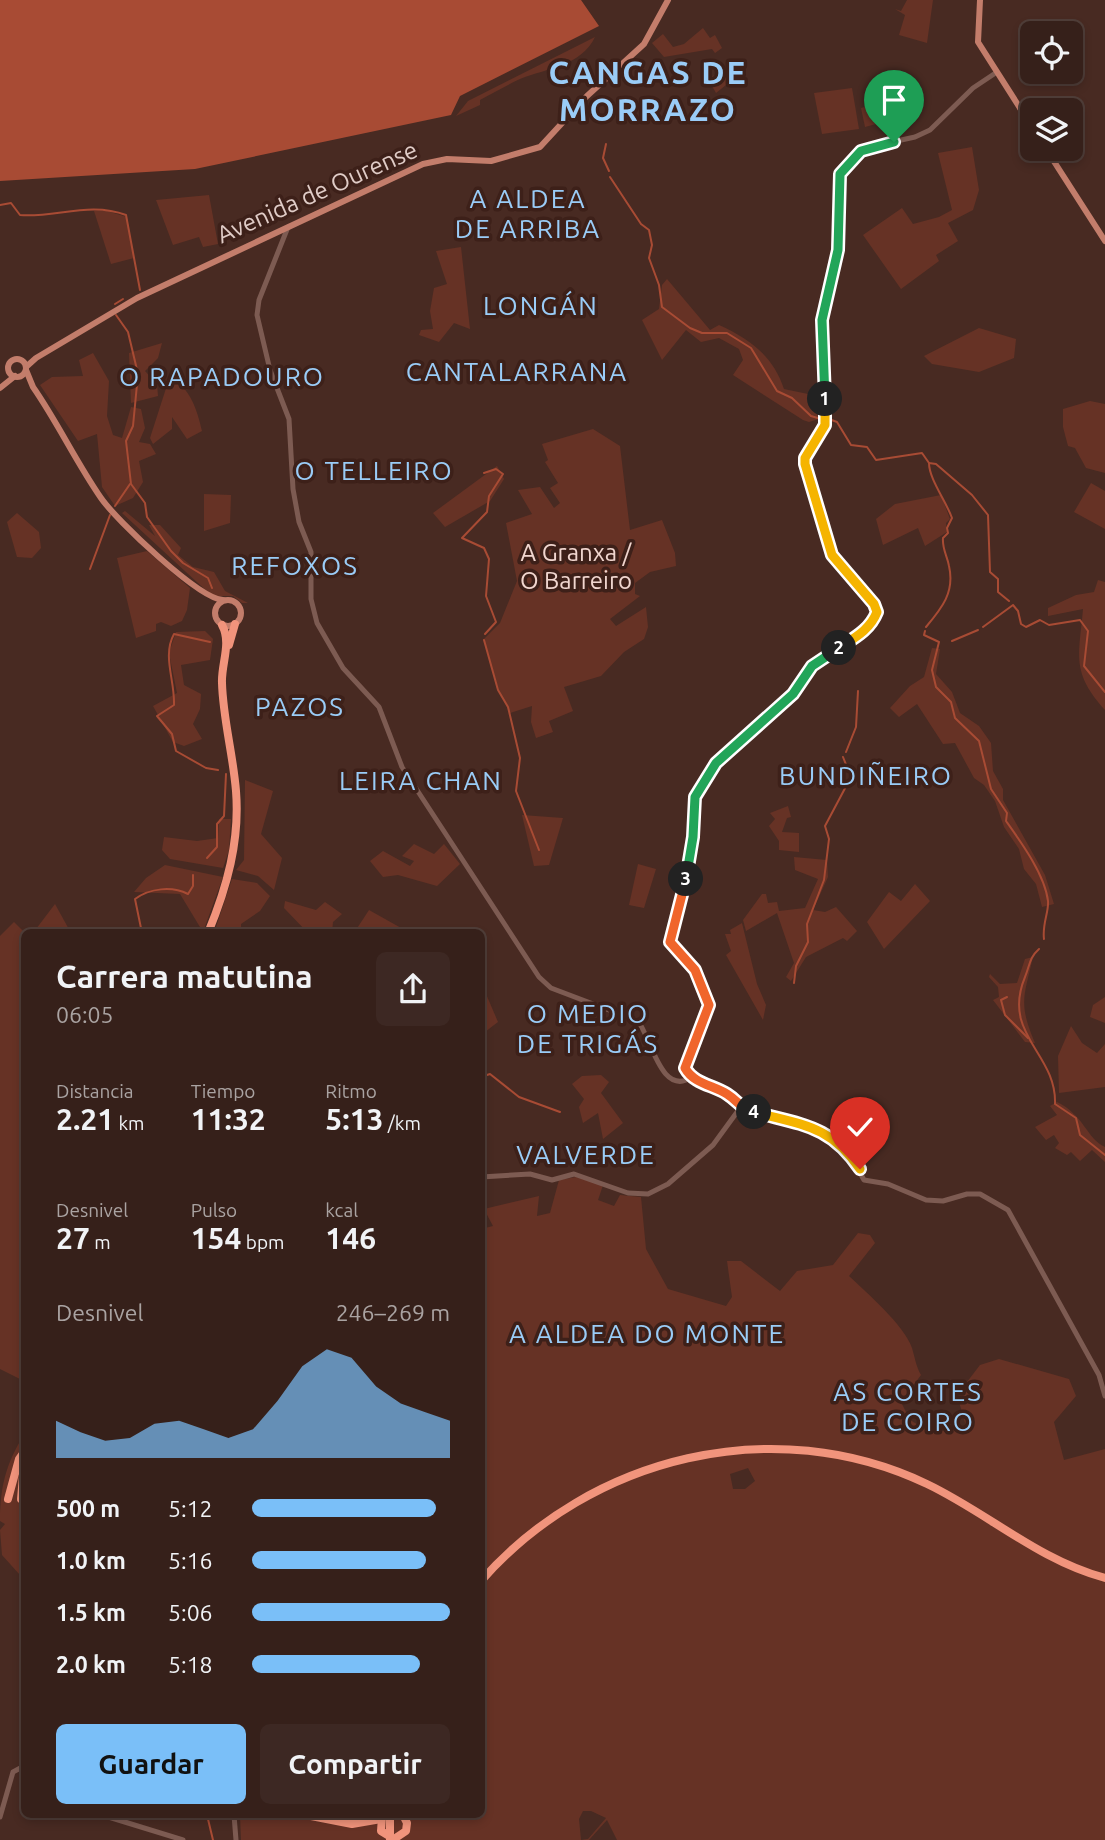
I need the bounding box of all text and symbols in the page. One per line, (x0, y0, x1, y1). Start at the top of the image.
map controls (1020, 21, 1083, 161)
button: locate (1020, 21, 1083, 84)
district label: CANGAS DE MORRAZO (548, 54, 748, 127)
pin (864, 70, 924, 142)
icon: arrive (875, 81, 913, 119)
button: layers (1020, 98, 1083, 161)
street label: Avenida de Ourense (213, 136, 421, 248)
district label: A ALDEA DE ARRIBA (455, 184, 601, 243)
district label: LONGÁN (483, 290, 599, 320)
district label: CANTALARRANA (406, 357, 628, 386)
district label: O RAPADOURO (119, 362, 325, 391)
pin: 1 (808, 382, 842, 416)
text: 1 (819, 387, 830, 409)
district label: O TELLEIRO (294, 456, 454, 485)
park label: A Granxa / O Barreiro (520, 539, 633, 594)
district label: REFOXOS (231, 551, 359, 580)
pin: 2 (822, 630, 856, 666)
text: 2 (833, 636, 844, 658)
district label: PAZOS (255, 692, 345, 721)
district label: BUNDIÑEIRO (779, 761, 953, 790)
district label: LEIRA CHAN (339, 766, 503, 795)
pin: 3 (668, 862, 704, 896)
text: 3 (680, 867, 691, 889)
button: share (376, 952, 450, 1026)
text: Carrera matutina (56, 958, 313, 994)
district label: O MEDIO DE TRIGÁS (517, 999, 659, 1058)
text: 06:05 (56, 1002, 114, 1027)
text: Distancia (56, 1080, 134, 1102)
text: Tiempo (191, 1080, 255, 1102)
text: Ritmo (325, 1080, 377, 1102)
pin: 4 (736, 1094, 772, 1130)
pin (830, 1097, 890, 1169)
text: 4 (748, 1100, 759, 1122)
text: 2.21 (56, 1102, 114, 1136)
text: 11:32 (191, 1102, 266, 1136)
text: 5:13 (325, 1102, 383, 1136)
icon: check (841, 1108, 879, 1146)
text: km (114, 1112, 144, 1134)
text: /km (383, 1112, 421, 1134)
district label: VALVERDE (516, 1140, 656, 1169)
text: Desnivel (56, 1199, 128, 1221)
text: Pulso (191, 1199, 237, 1221)
text: kcal (325, 1199, 358, 1221)
text: 27 (56, 1221, 90, 1255)
text: 154 (191, 1221, 241, 1255)
text: 146 (325, 1221, 376, 1255)
text: m (90, 1231, 111, 1253)
text: bpm (241, 1231, 284, 1253)
text: Desnivel (56, 1300, 144, 1325)
text: 246–269 m (336, 1300, 450, 1325)
district label: A ALDEA DO MONTE (509, 1319, 785, 1348)
district label: AS CORTES DE COIRO (833, 1377, 983, 1436)
text: 500 m (56, 1496, 120, 1521)
text: 5:12 (168, 1496, 213, 1521)
text: 1.0 km (56, 1548, 126, 1573)
text: 5:16 (168, 1548, 213, 1573)
text: 1.5 km (56, 1600, 126, 1625)
text: 5:06 (168, 1600, 213, 1625)
text: 2.0 km (56, 1652, 126, 1677)
text: 5:18 (168, 1652, 213, 1677)
button: Guardar (56, 1724, 246, 1804)
button: Compartir (260, 1724, 450, 1804)

